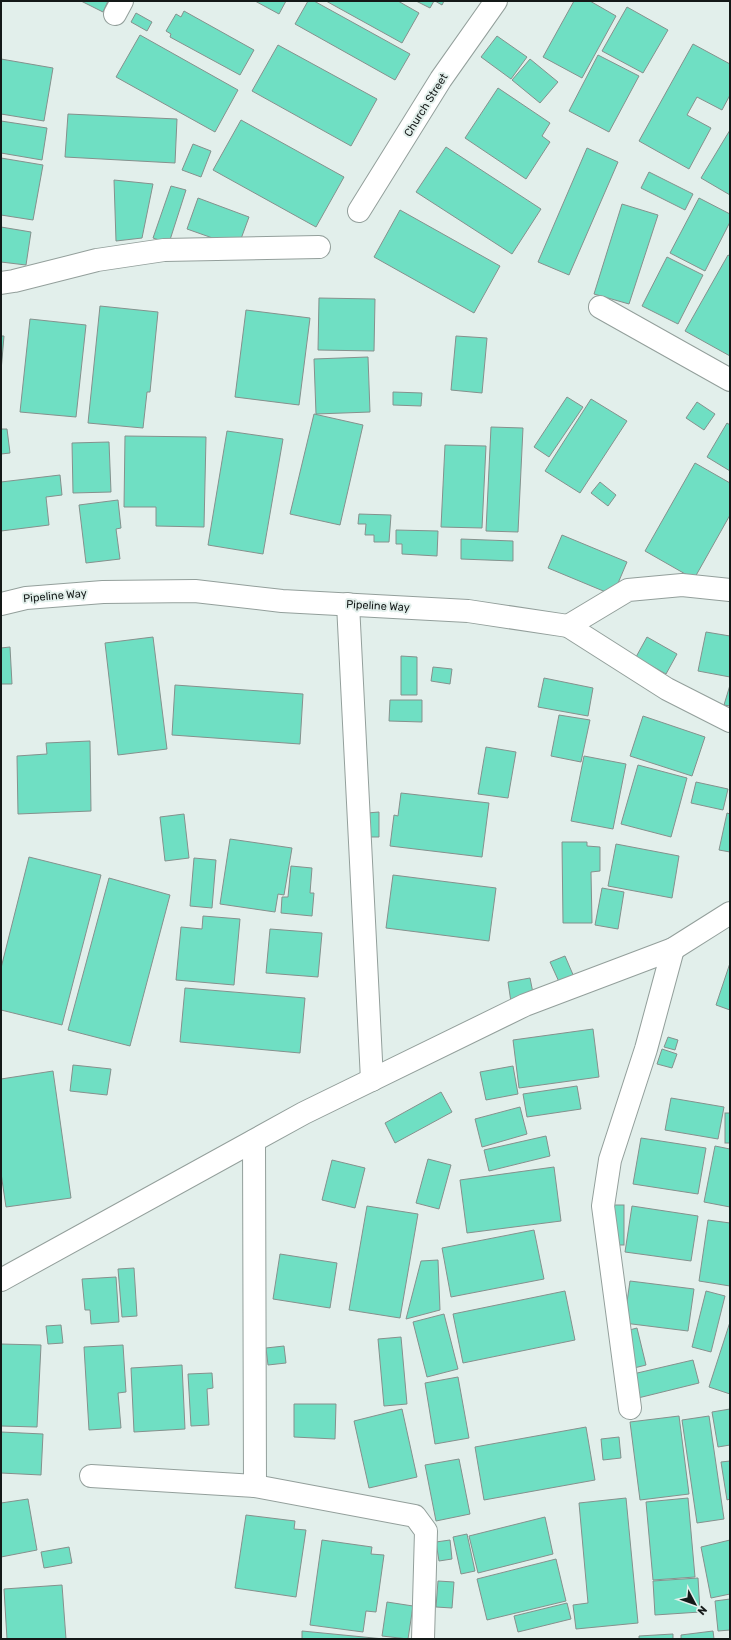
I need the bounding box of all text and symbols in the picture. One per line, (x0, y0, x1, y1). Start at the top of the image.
street label: Church Street (401, 70, 451, 139)
street label: Pipeline Way (23, 587, 87, 605)
street label: Pipeline Way (346, 598, 410, 614)
north arrow (675, 1584, 715, 1624)
text: N (695, 1603, 710, 1618)

